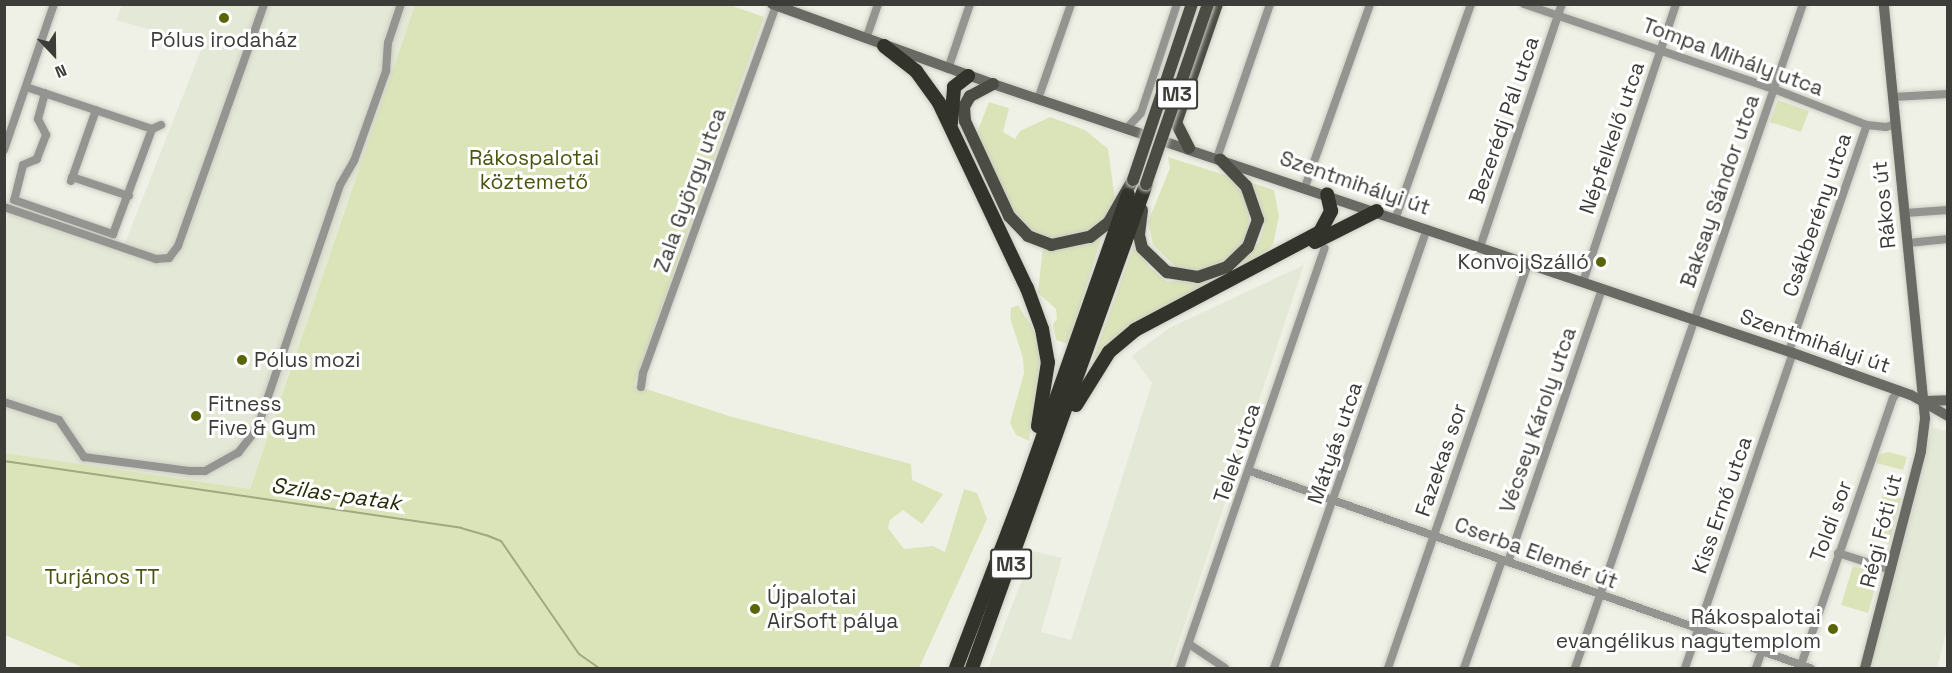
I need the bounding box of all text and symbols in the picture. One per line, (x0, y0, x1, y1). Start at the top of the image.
marker: Pólus irodaház (217, 11, 231, 25)
street label: Tompa Mihály utca (1639, 13, 1827, 101)
north arrow (24, 24, 84, 84)
place label: Pólus irodaház (151, 27, 297, 53)
street label: Bezerédj Pál utca (1464, 33, 1544, 207)
text: N (52, 59, 70, 83)
street label: Népfelkelő utca (1574, 59, 1650, 217)
road number: M3 (1156, 77, 1198, 111)
street label: Baksay Sándor utca (1675, 91, 1765, 291)
street label: Zala György utca (649, 105, 731, 275)
street label: Csákberény utca (1777, 130, 1857, 300)
park label: Rákospalotai köztemető (469, 145, 599, 195)
street label: Szentmihályi út (1277, 145, 1433, 221)
street label: Rákos út (1867, 160, 1901, 250)
place label: Konvoj Szálló (1458, 249, 1589, 275)
marker: Konvoj Szálló (1594, 255, 1608, 269)
street label: Szentmihályi út (1737, 303, 1893, 379)
street label: Vécsey Károly utca (1494, 324, 1582, 516)
place label: Pólus mozi (254, 347, 360, 373)
marker: Pólus mozi (235, 353, 249, 367)
street label: Mátyás utca (1302, 379, 1368, 507)
place label: Fitness Five & Gym (208, 391, 316, 441)
street label: Telek utca (1208, 400, 1266, 506)
street label: Fazekas sor (1410, 400, 1472, 520)
marker: Fitness Five & Gym (189, 409, 203, 423)
street label: Kiss Ernő utca (1687, 433, 1757, 577)
water label: Szilas-patak (270, 472, 402, 516)
street label: Régi Fóti út (1855, 472, 1907, 590)
street label: Toldi sor (1805, 477, 1857, 565)
street label: Cserba Elemér út (1451, 512, 1621, 594)
road number: M3 (990, 547, 1032, 581)
park label: Turjános TT (44, 564, 160, 590)
place label: Újpalotai AirSoft pálya (767, 584, 898, 634)
marker: Újpalotai AirSoft pálya (748, 602, 762, 616)
place label: Rákospalotai evangélikus nagytemplom (1556, 604, 1821, 654)
marker: Rákospalotai evangélikus nagytemplom (1826, 622, 1840, 636)

